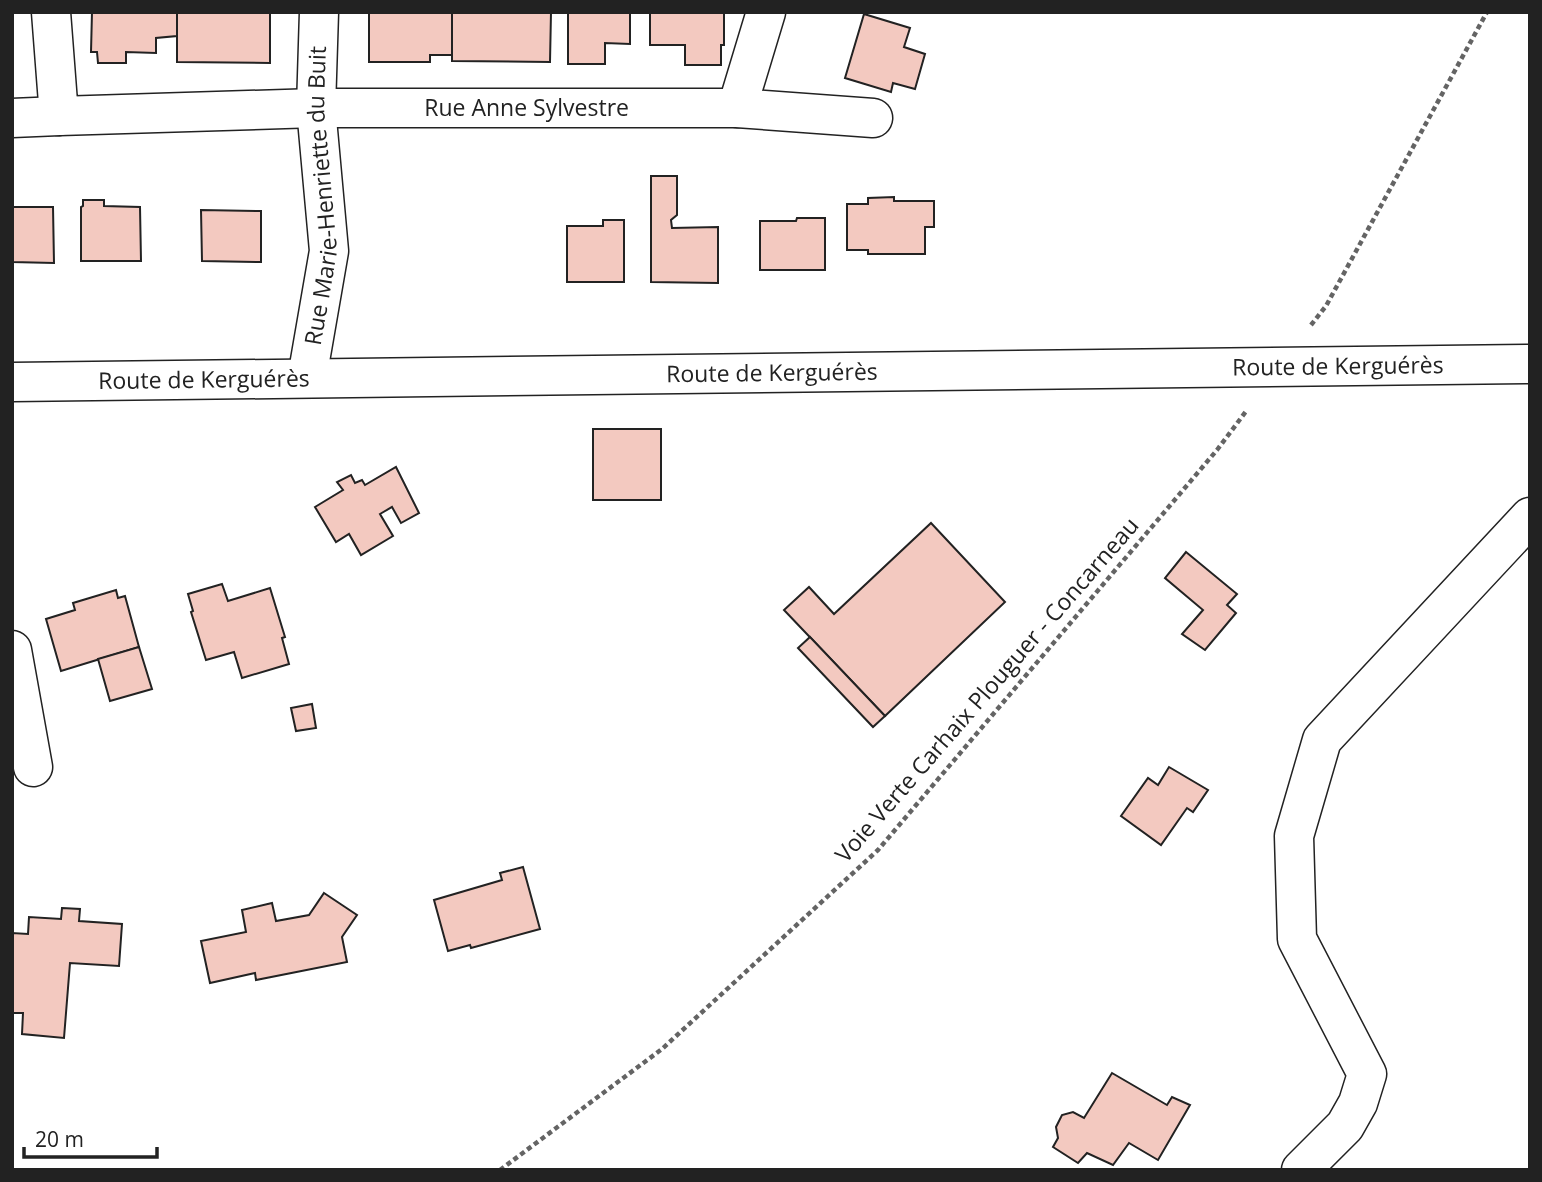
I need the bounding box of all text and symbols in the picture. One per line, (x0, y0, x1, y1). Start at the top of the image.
street label: Rue Marie-Henriette du Buit (296, 46, 344, 347)
street label: Rue Anne Sylvestre (424, 91, 629, 123)
street label: Route de Kerguérès (1232, 348, 1444, 383)
street label: Route de Kerguérès (666, 355, 878, 389)
street label: Route de Kerguérès (98, 361, 310, 396)
street label: Voie Verte Carhaix Plouguer - Concarneau (827, 510, 1145, 869)
scale bar (24, 1116, 158, 1160)
text: 20 m (35, 1125, 84, 1153)

